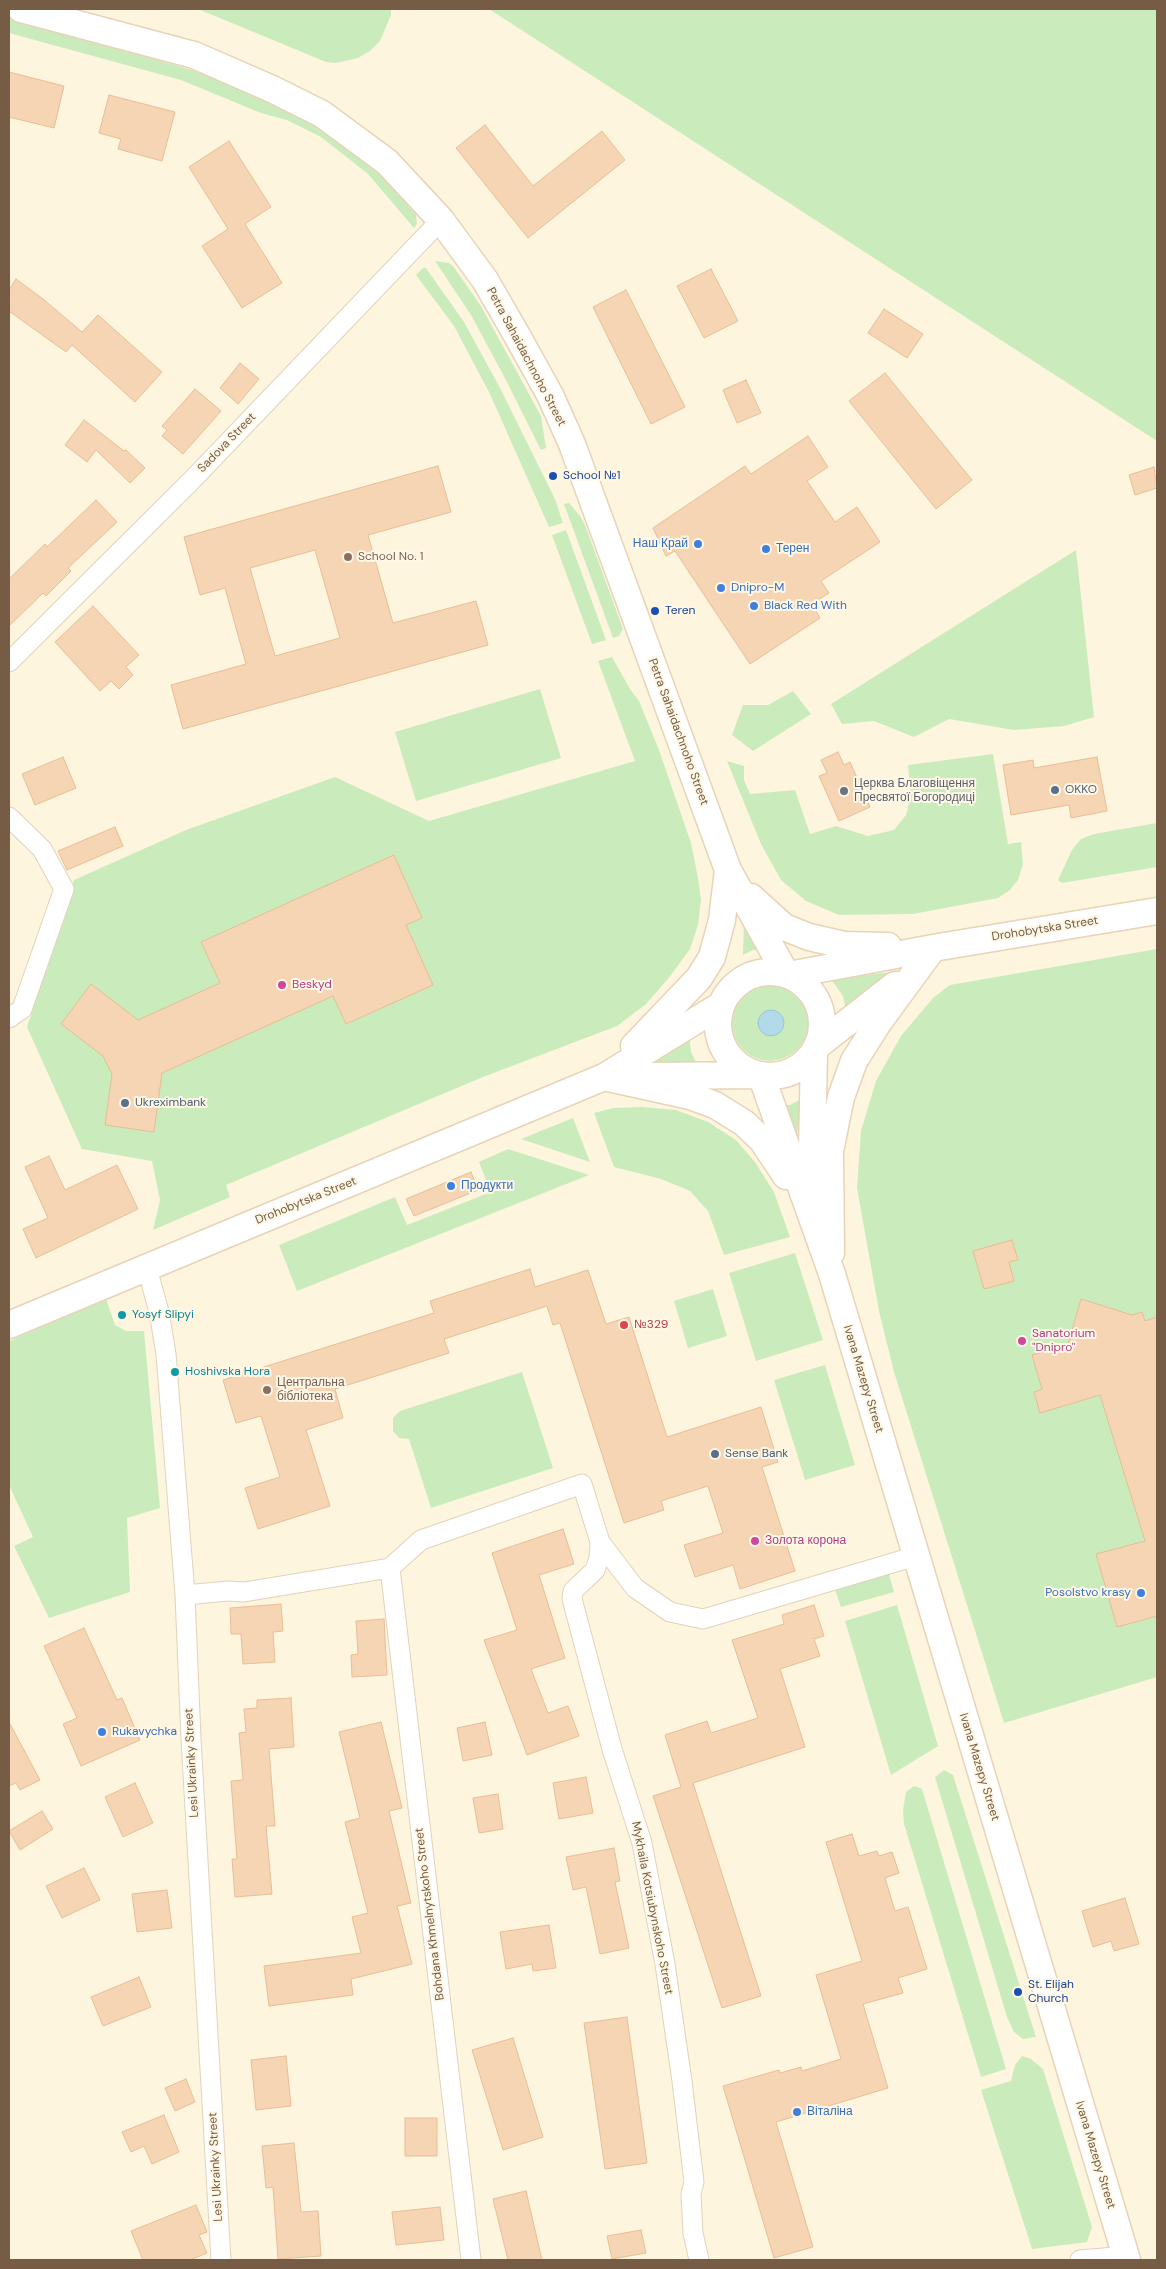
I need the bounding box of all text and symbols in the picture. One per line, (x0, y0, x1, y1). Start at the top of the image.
street label: Petra Sahaidachnoho Street (483, 285, 569, 429)
street label: Sadova Street (195, 410, 259, 476)
place label: School №1 (563, 469, 620, 483)
marker: School №1 (547, 470, 559, 482)
place label: Наш Край (633, 537, 688, 551)
marker: Наш Край (692, 538, 704, 550)
place label: Терен (776, 542, 809, 556)
marker: Терен (760, 543, 772, 555)
place label: School No. 1 (358, 550, 424, 564)
marker: School No. 1 (342, 551, 354, 563)
place label: Dnipro-M (731, 581, 784, 595)
marker: Dnipro-M (715, 582, 727, 594)
place label: Black Red With (764, 599, 847, 613)
marker: Black Red With (748, 600, 760, 612)
place label: Teren (665, 604, 695, 618)
marker: Teren (649, 605, 661, 617)
street label: Petra Sahaidachnoho Street (645, 657, 711, 807)
place label: Церква Благовіщення Пресвятої Богородиці (854, 777, 975, 805)
place label: OKKO (1065, 783, 1097, 797)
marker: OKKO (1049, 784, 1061, 796)
marker: Церква Благовіщення Пресвятої Богородиці (838, 785, 850, 797)
street label: Drohobytska Street (991, 913, 1099, 945)
place label: Beskyd (292, 978, 332, 992)
marker: Beskyd (276, 979, 288, 991)
place label: Ukreximbank (135, 1096, 206, 1110)
marker: Ukreximbank (119, 1097, 131, 1109)
street label: Drohobytska Street (253, 1174, 359, 1228)
place label: Продукти (461, 1179, 513, 1193)
marker: Продукти (445, 1180, 457, 1192)
place label: Yosyf Slipyi (132, 1308, 194, 1322)
marker: Yosyf Slipyi (116, 1309, 128, 1321)
place label: №329 (634, 1318, 668, 1332)
marker: №329 (618, 1319, 630, 1331)
street label: Ivana Mazepy Street (840, 1323, 886, 1435)
place label: Sanatorium "Dnipro" (1032, 1327, 1095, 1355)
marker: Sanatorium "Dnipro" (1016, 1335, 1028, 1347)
place label: Hoshivska Hora (185, 1365, 270, 1379)
marker: Hoshivska Hora (169, 1366, 181, 1378)
place label: Центральна бібліотека (277, 1376, 345, 1404)
marker: Центральна бібліотека (261, 1384, 273, 1396)
place label: Sense Bank (725, 1447, 788, 1461)
marker: Sense Bank (709, 1448, 721, 1460)
place label: Золота корона (765, 1534, 846, 1548)
marker: Золота корона (749, 1535, 761, 1547)
place label: Posolstvo krasy (1045, 1586, 1131, 1600)
marker: Posolstvo krasy (1135, 1587, 1147, 1599)
street label: Lesi Ukrainky Street (182, 1708, 202, 1818)
street label: Ivana Mazepy Street (956, 1711, 1002, 1823)
place label: Rukavychka (112, 1725, 177, 1739)
marker: Rukavychka (96, 1726, 108, 1738)
street label: Mykhaila Kotsiubynskoho Street (628, 1820, 676, 1996)
street label: Bohdana Khmelnytskoho Street (412, 1827, 448, 2001)
place label: St. Elijah Church (1028, 1978, 1074, 2006)
marker: St. Elijah Church (1012, 1986, 1024, 1998)
street label: Ivana Mazepy Street (1072, 2099, 1118, 2211)
place label: Віталіна (807, 2105, 853, 2119)
marker: Віталіна (791, 2106, 803, 2118)
street label: Lesi Ukrainky Street (206, 2112, 226, 2222)

